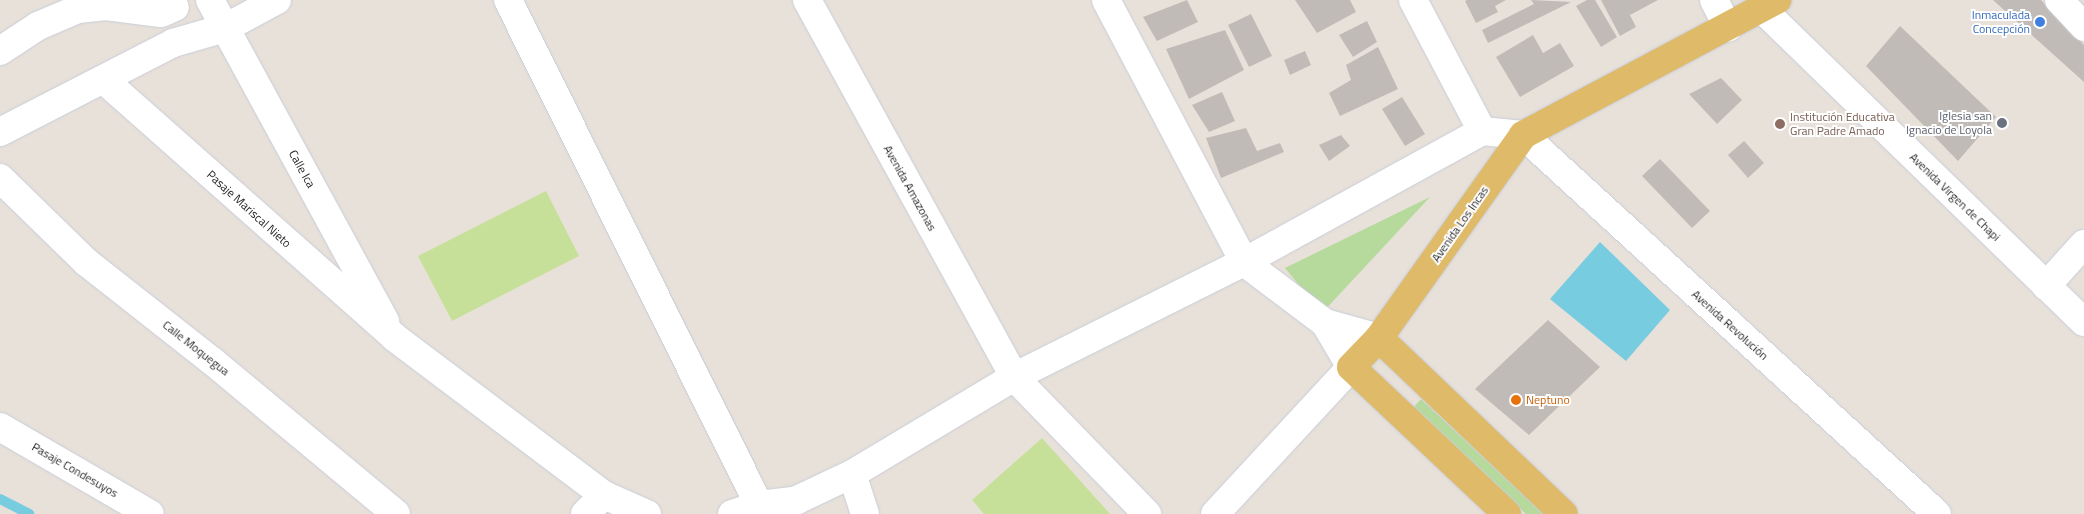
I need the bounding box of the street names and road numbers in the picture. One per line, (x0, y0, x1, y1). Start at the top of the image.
street label: Avenida Amazonas (880, 143, 940, 233)
street label: Calle Ica (286, 148, 318, 190)
street label: Avenida Virgen de Chapi (1907, 150, 2003, 244)
street label: Pasaje Mariscal Nieto (204, 167, 294, 251)
street label: Avenida Los Incas (1429, 183, 1491, 265)
street label: Avenida Revolución (1689, 287, 1771, 363)
street label: Calle Moquegua (160, 318, 232, 378)
street label: Pasaje Condesuyos (29, 439, 121, 501)

